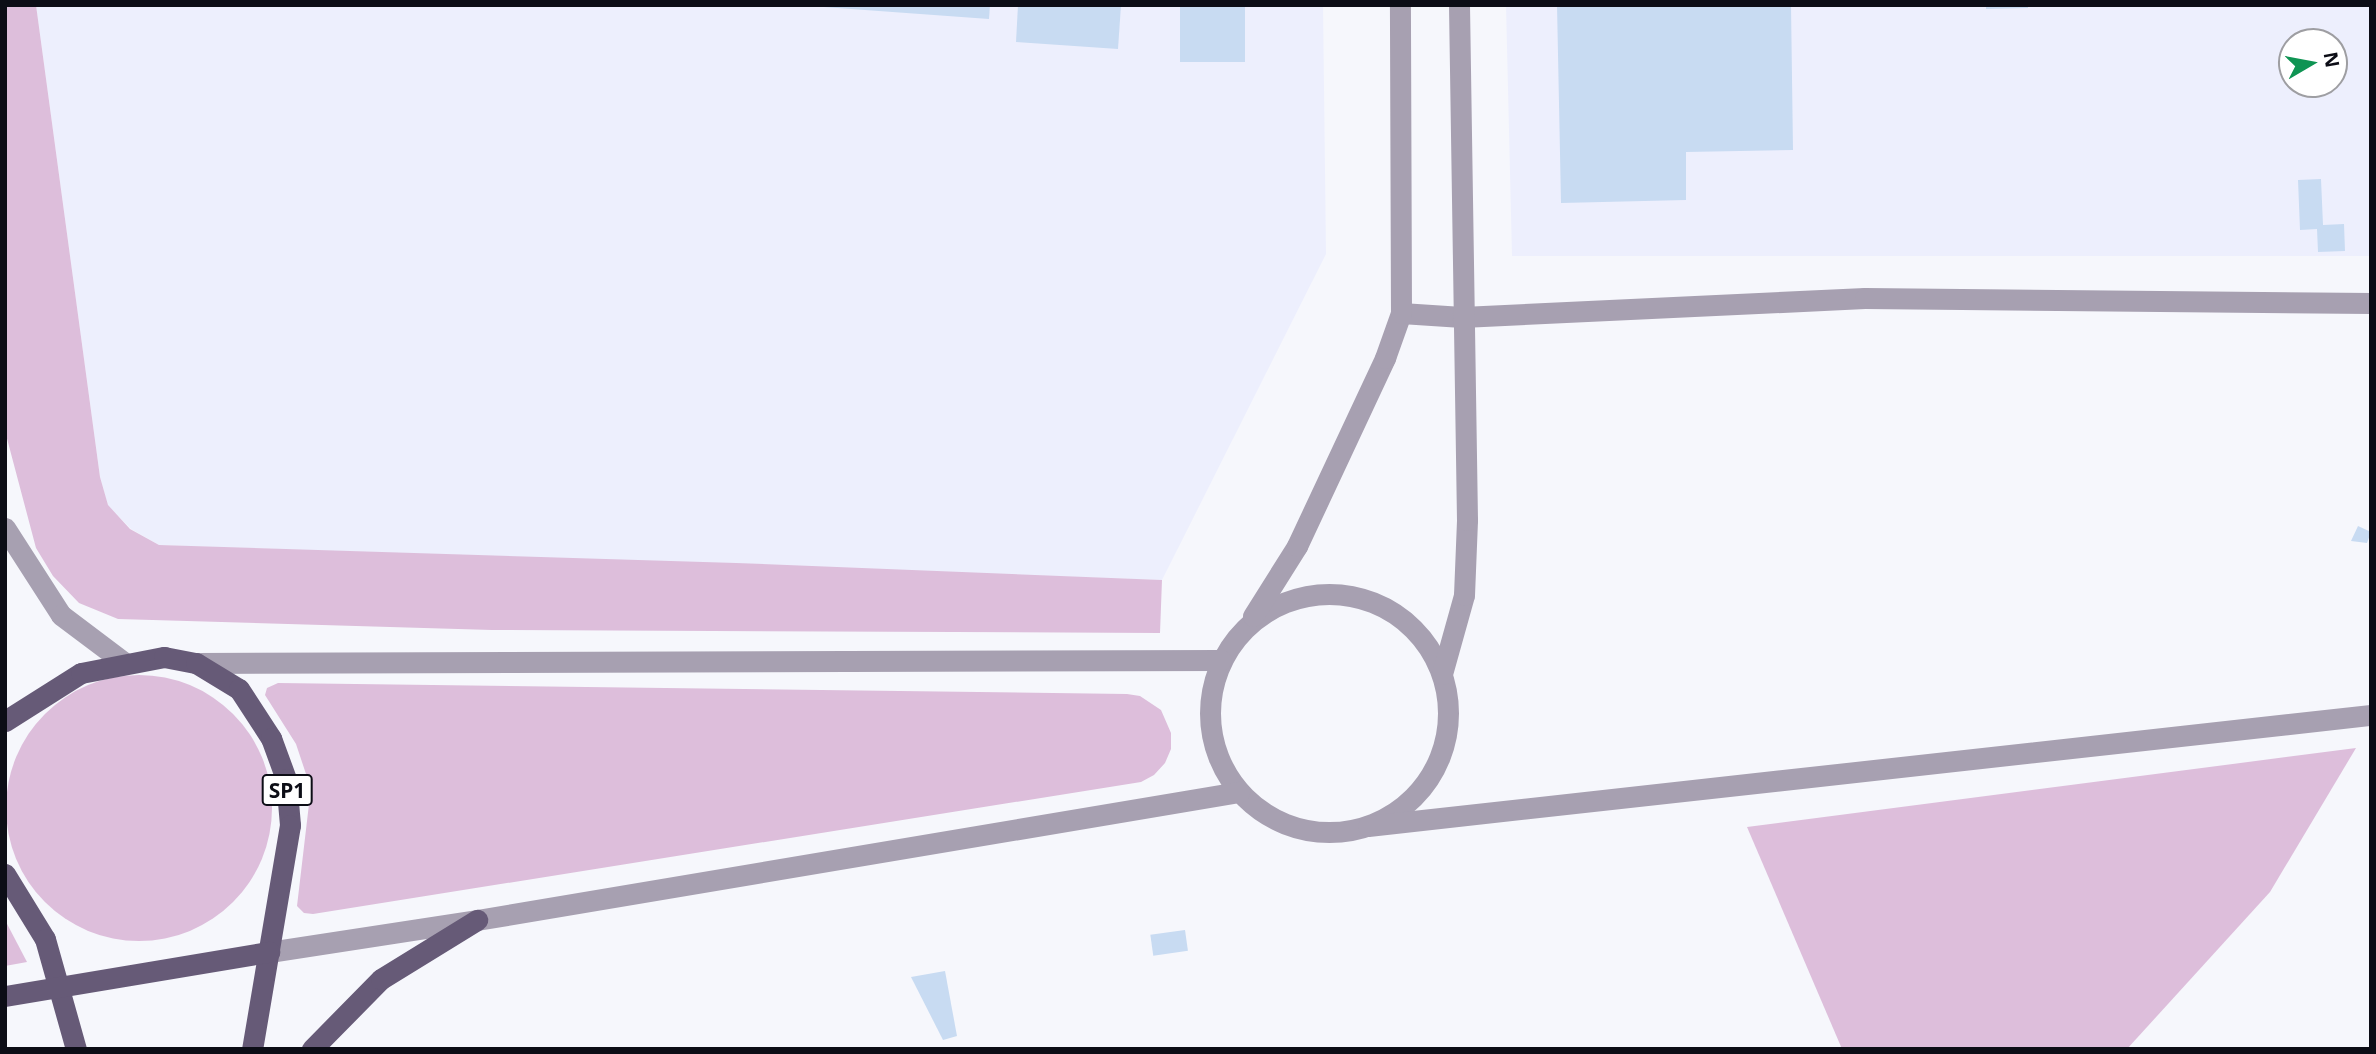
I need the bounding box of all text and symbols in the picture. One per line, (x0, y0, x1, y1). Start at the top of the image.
north arrow (2278, 28, 2348, 98)
text: N (2318, 50, 2346, 70)
road number: SP1 (261, 772, 313, 808)

